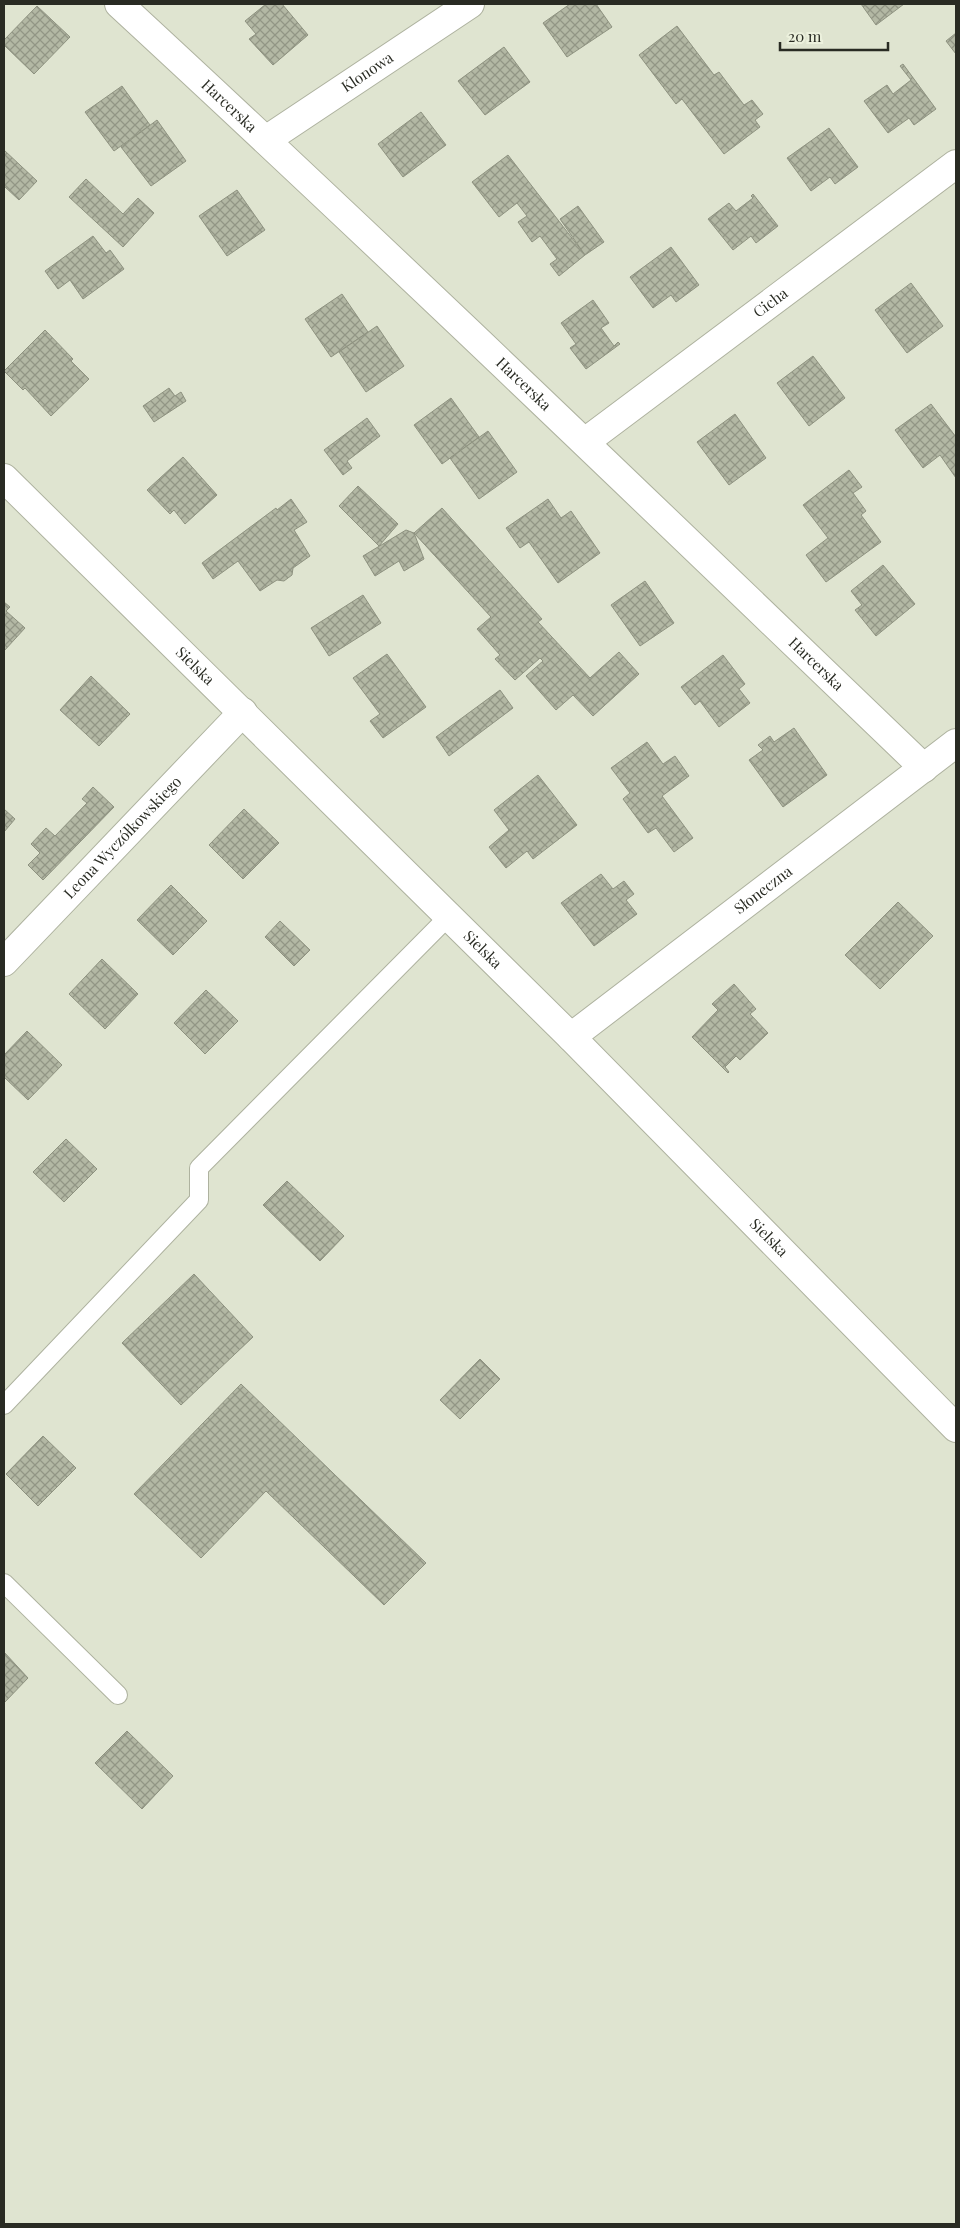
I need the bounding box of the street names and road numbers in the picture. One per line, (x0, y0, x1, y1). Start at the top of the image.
street label: Klonowa (337, 47, 397, 96)
street label: Harcerska (198, 74, 262, 137)
street label: Cicha (749, 282, 792, 322)
street label: Harcerska (492, 352, 556, 415)
street label: Harcerska (785, 632, 849, 695)
street label: Sielska (172, 642, 220, 689)
street label: Leona Wyczółkowskiego (59, 771, 185, 902)
street label: Słoneczna (730, 860, 796, 918)
street label: Sielska (460, 926, 507, 973)
street label: Sielska (746, 1213, 793, 1261)

